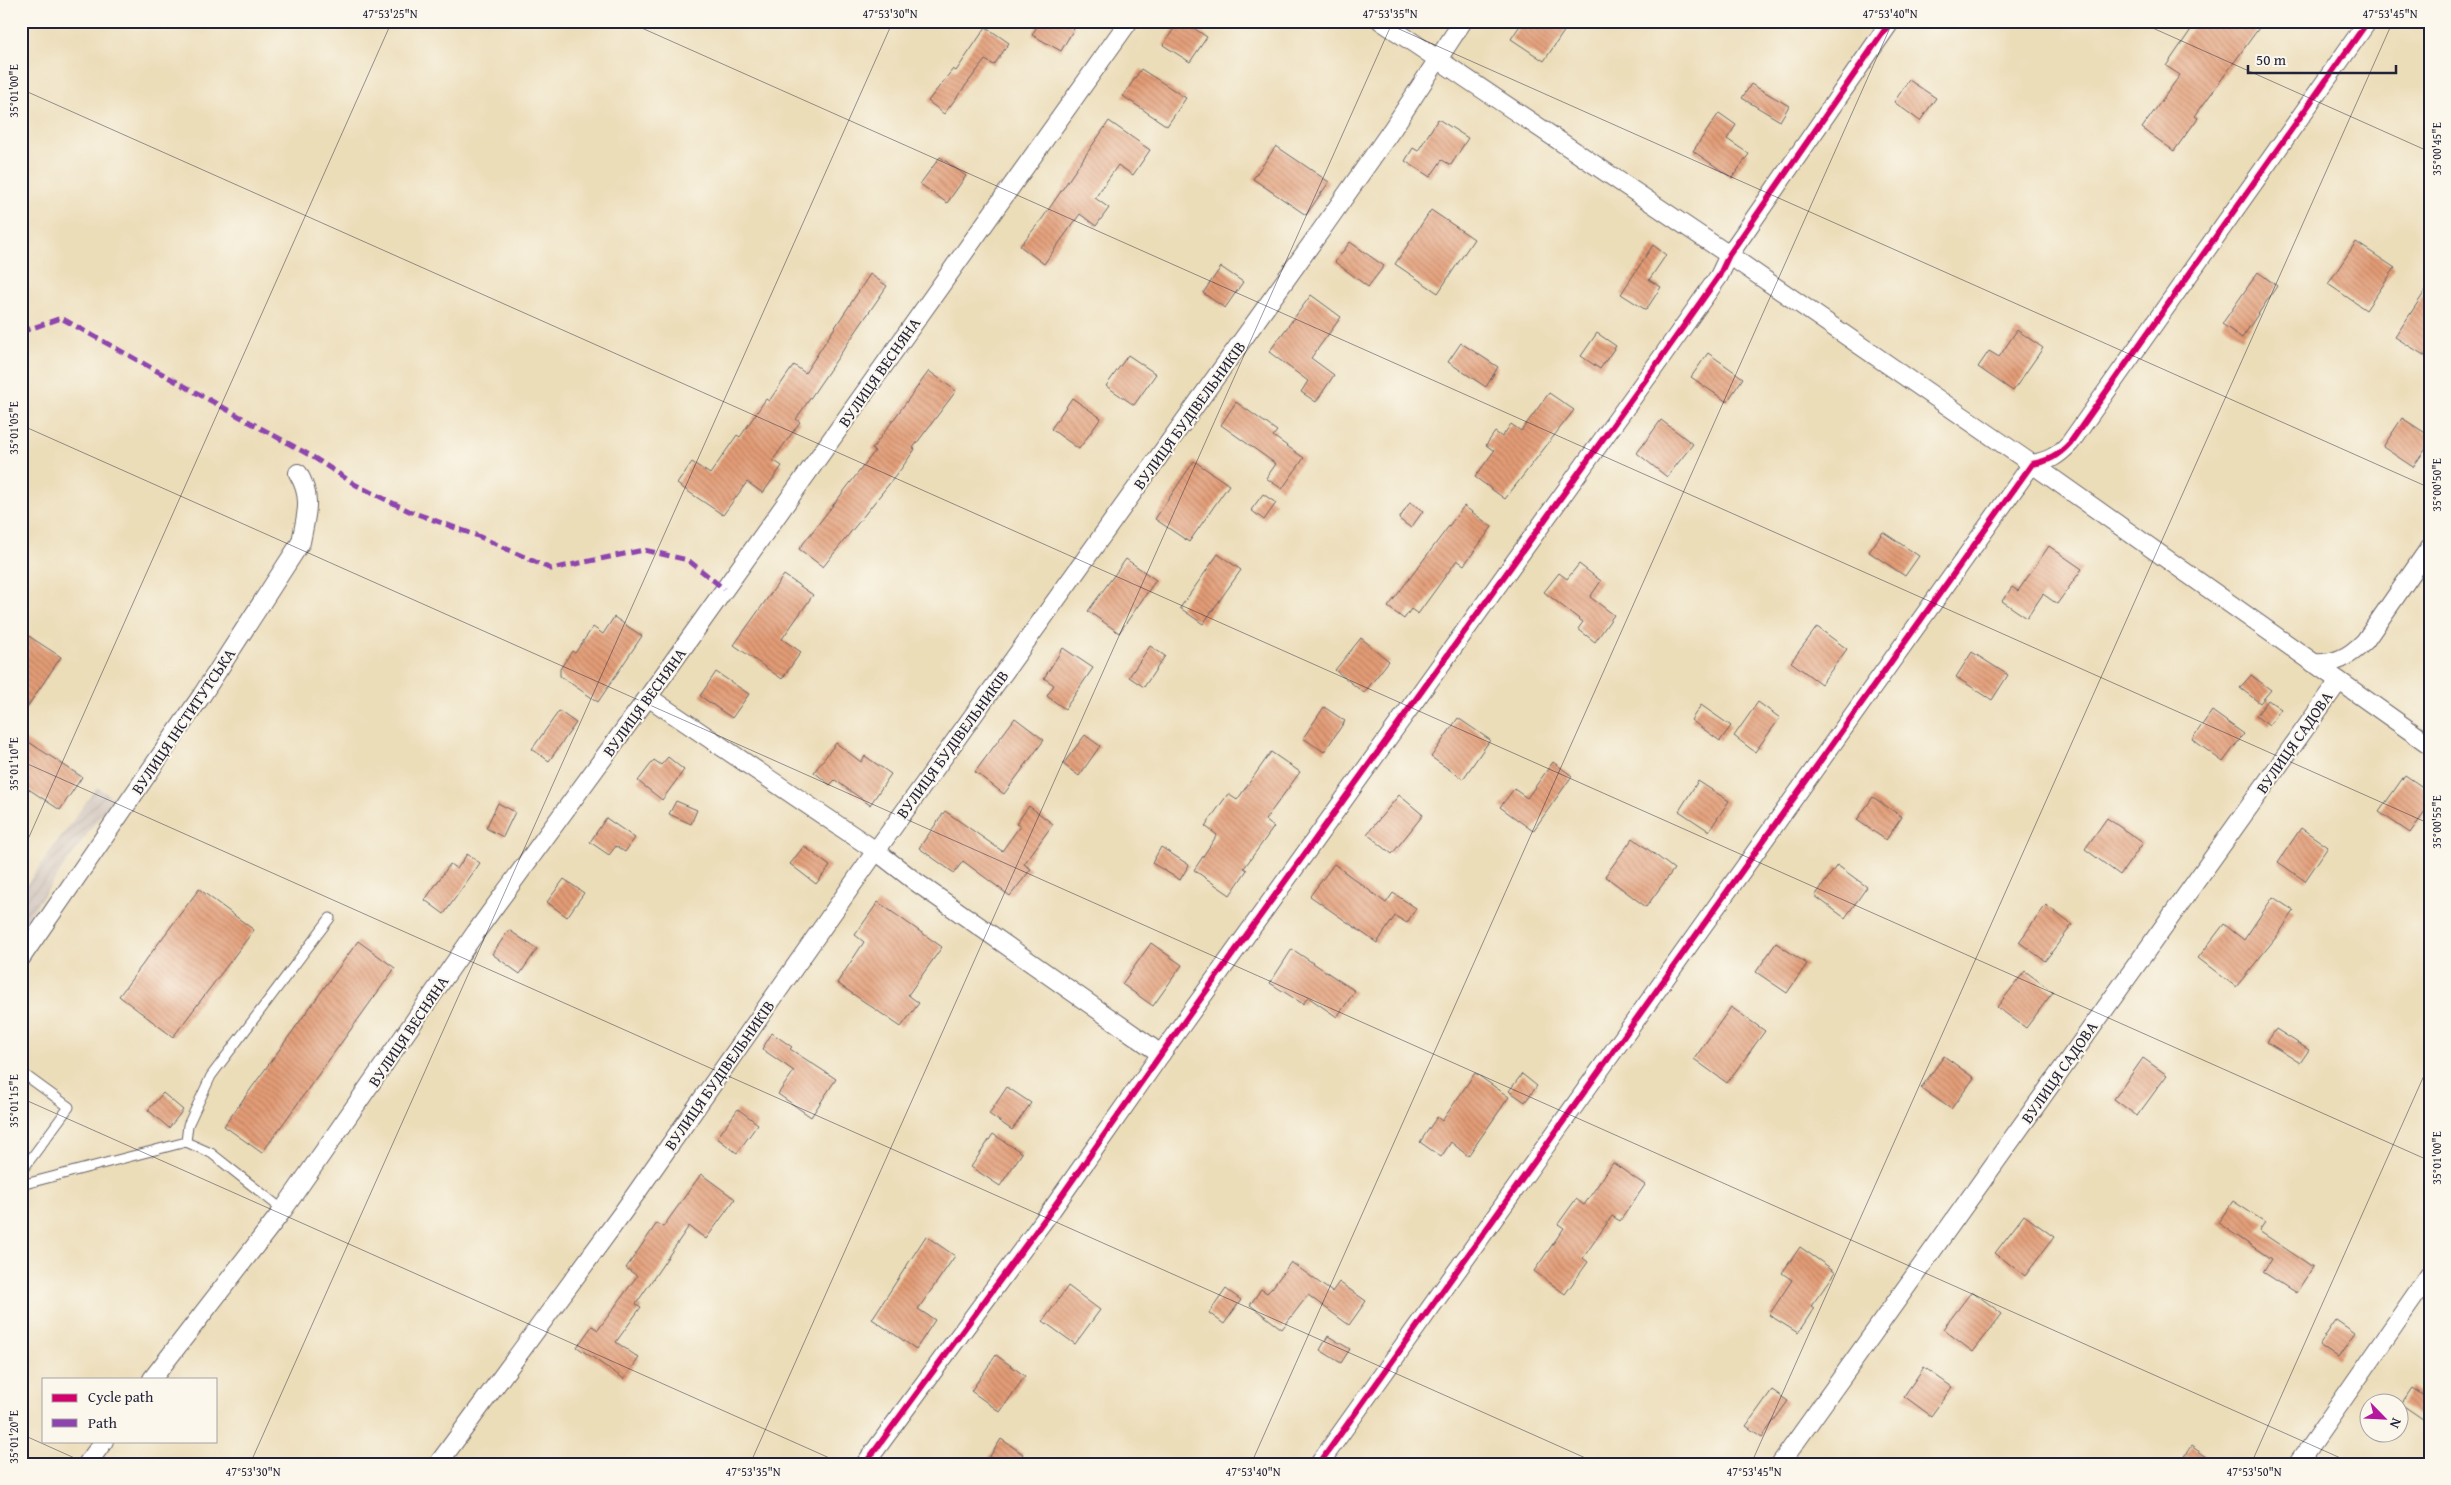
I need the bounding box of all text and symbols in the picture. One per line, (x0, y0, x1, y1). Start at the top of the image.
text: 47°53'25"N (362, 5, 418, 22)
text: 47°53'30"N (862, 5, 918, 22)
text: 47°53'35"N (1362, 5, 1418, 22)
text: 47°53'40"N (1862, 5, 1918, 22)
text: 47°53'45"N (2362, 5, 2418, 22)
scale bar (2248, 42, 2396, 74)
text: 50 m (2256, 49, 2287, 70)
text: 35°01'00"E (5, 64, 22, 118)
text: 35°00'45"E (2428, 122, 2445, 176)
street label: ВУЛИЦЯ ВЕСНЯНА (832, 312, 926, 432)
street label: ВУЛИЦЯ БУДІВЕЛЬНИКІВ (1127, 336, 1251, 494)
text: 35°01'05"E (5, 401, 22, 455)
text: 35°00'50"E (2428, 458, 2445, 512)
street label: ВУЛИЦЯ ВЕСНЯНА (596, 642, 692, 761)
street label: ВУЛИЦЯ ІНСТИТУТСЬКА (125, 643, 241, 799)
street label: ВУЛИЦЯ БУДІВЕЛЬНИКІВ (890, 665, 1014, 823)
street label: ВУЛИЦЯ САДОВА (2250, 686, 2338, 798)
text: 35°01'10"E (5, 737, 22, 791)
text: 35°00'55"E (2428, 795, 2445, 849)
street label: ВУЛИЦЯ ВЕСНЯНА (362, 970, 454, 1091)
street label: ВУЛИЦЯ БУДІВЕЛЬНИКІВ (658, 995, 780, 1155)
street label: ВУЛИЦЯ САДОВА (2015, 1016, 2103, 1128)
text: 35°01'15"E (5, 1074, 22, 1128)
text: 35°01'00"E (2428, 1131, 2445, 1185)
legend (42, 1378, 218, 1442)
text: Cycle path (88, 1386, 154, 1407)
north arrow (2358, 1392, 2408, 1442)
text: 35°01'20"E (5, 1410, 22, 1464)
text: Path (88, 1412, 117, 1433)
text: N (2385, 1415, 2407, 1432)
text: 47°53'30"N (225, 1463, 281, 1480)
text: 47°53'35"N (725, 1463, 781, 1480)
text: 47°53'40"N (1225, 1463, 1281, 1480)
text: 47°53'45"N (1726, 1463, 1782, 1480)
text: 47°53'50"N (2226, 1463, 2282, 1480)

